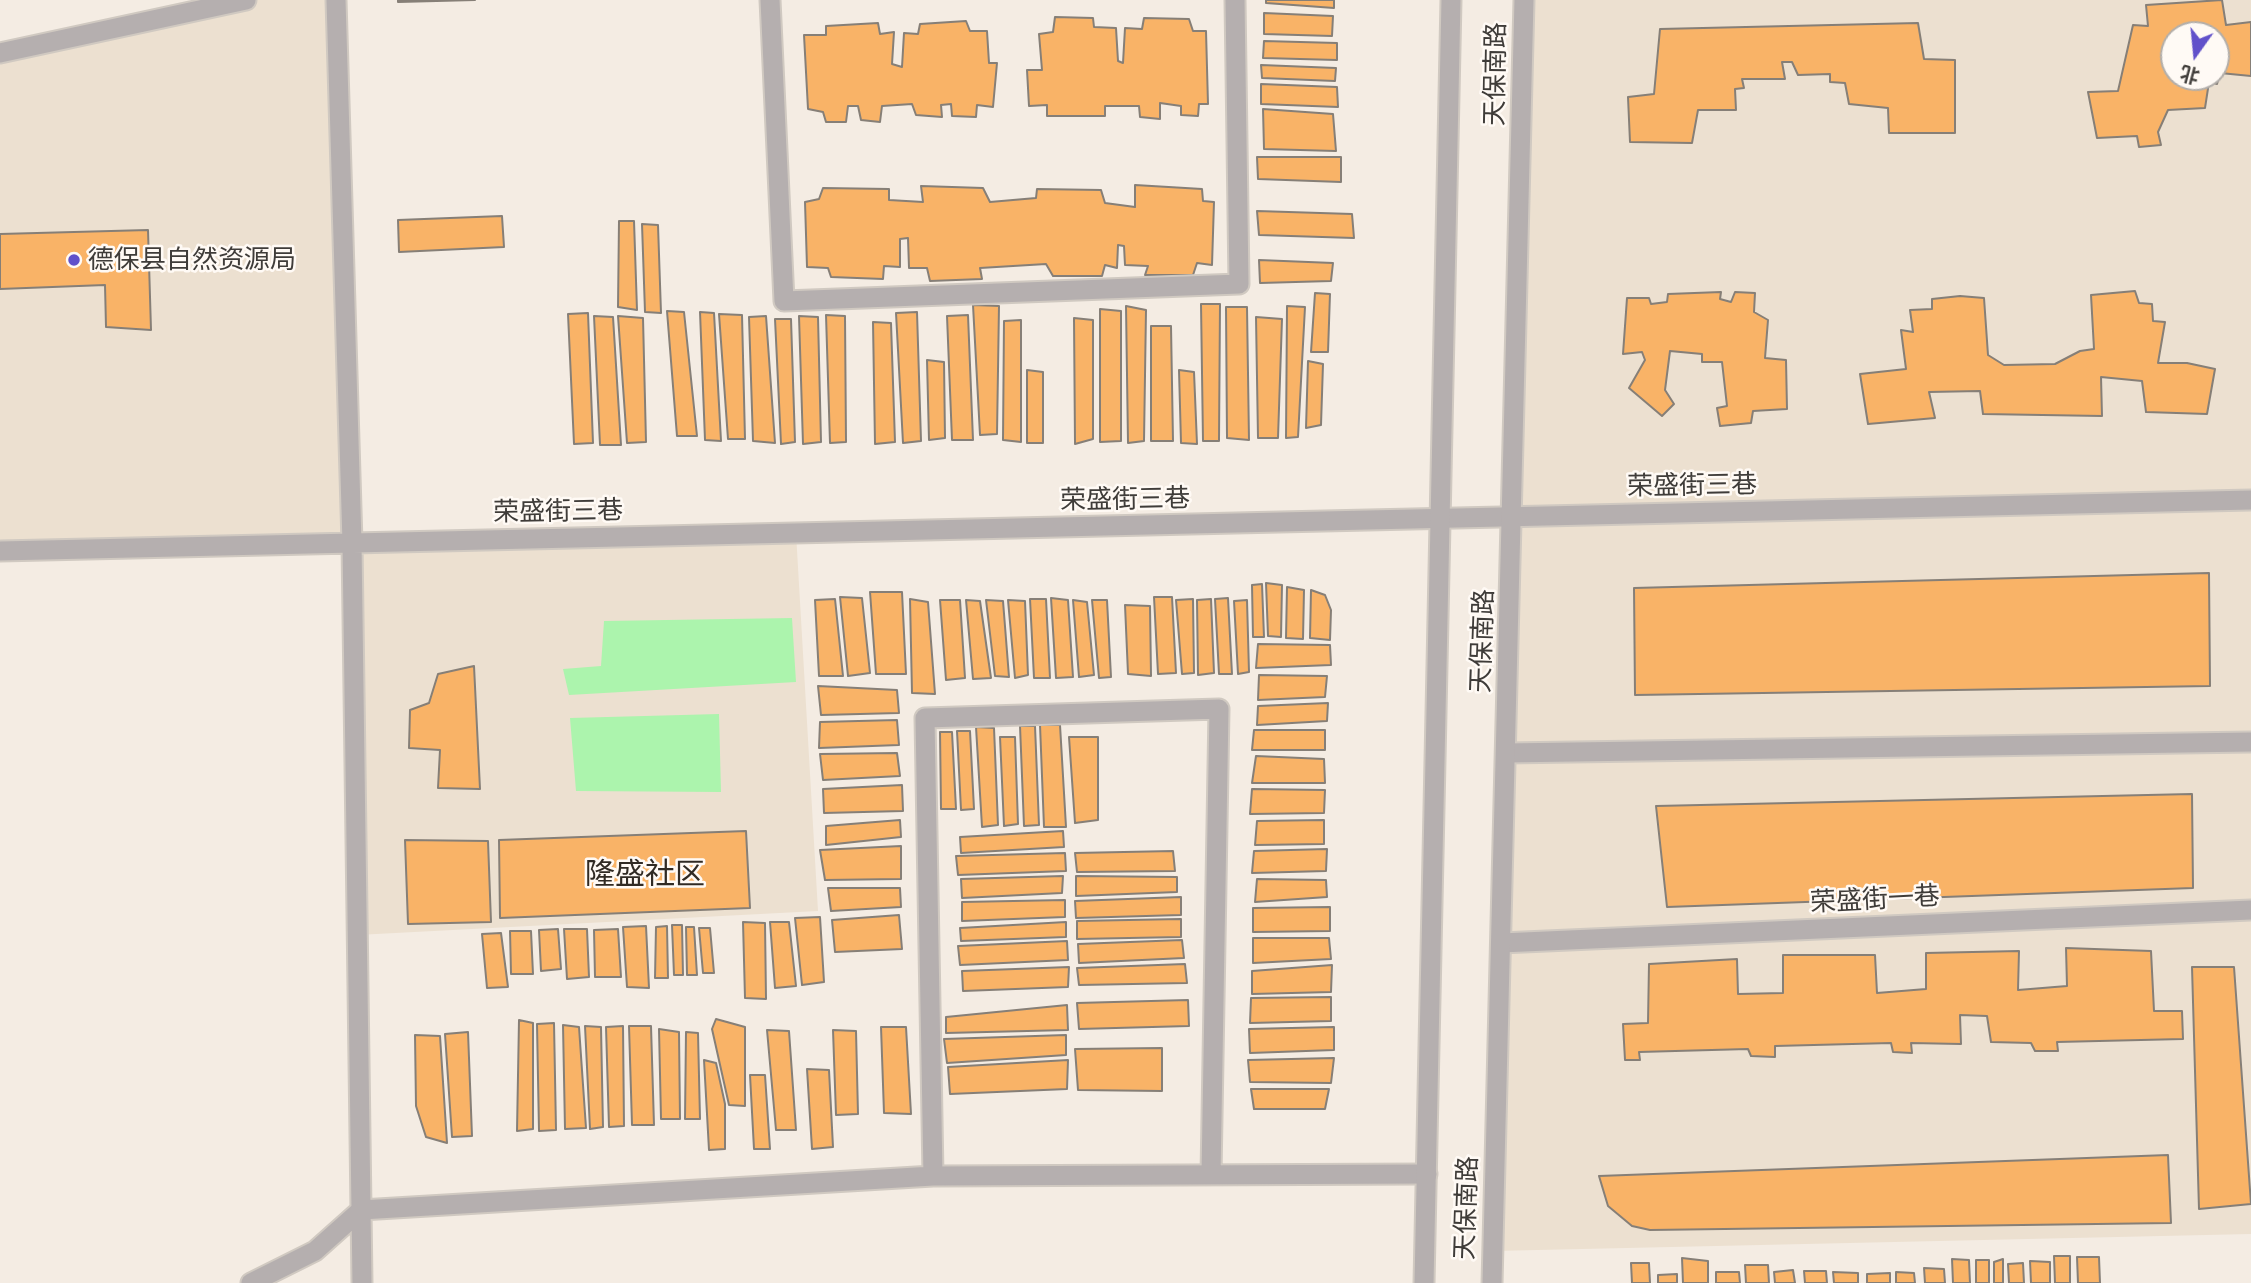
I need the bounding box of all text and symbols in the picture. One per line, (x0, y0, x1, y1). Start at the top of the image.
north arrow (2160, 21, 2230, 91)
street label: 天保南路 (1479, 22, 1513, 126)
text: 北 (2178, 61, 2202, 88)
place label: 德保县自然资源局 (88, 244, 296, 276)
marker: 德保县自然资源局 (66, 252, 82, 268)
street label: 荣盛街三巷 (1627, 469, 1757, 503)
street label: 荣盛街三巷 (1060, 483, 1190, 517)
street label: 荣盛街三巷 (493, 495, 623, 529)
street label: 天保南路 (1466, 588, 1500, 694)
district label: 隆盛社区 (585, 857, 705, 893)
street label: 荣盛街一巷 (1809, 881, 1941, 919)
street label: 天保南路 (1450, 1155, 1484, 1261)

